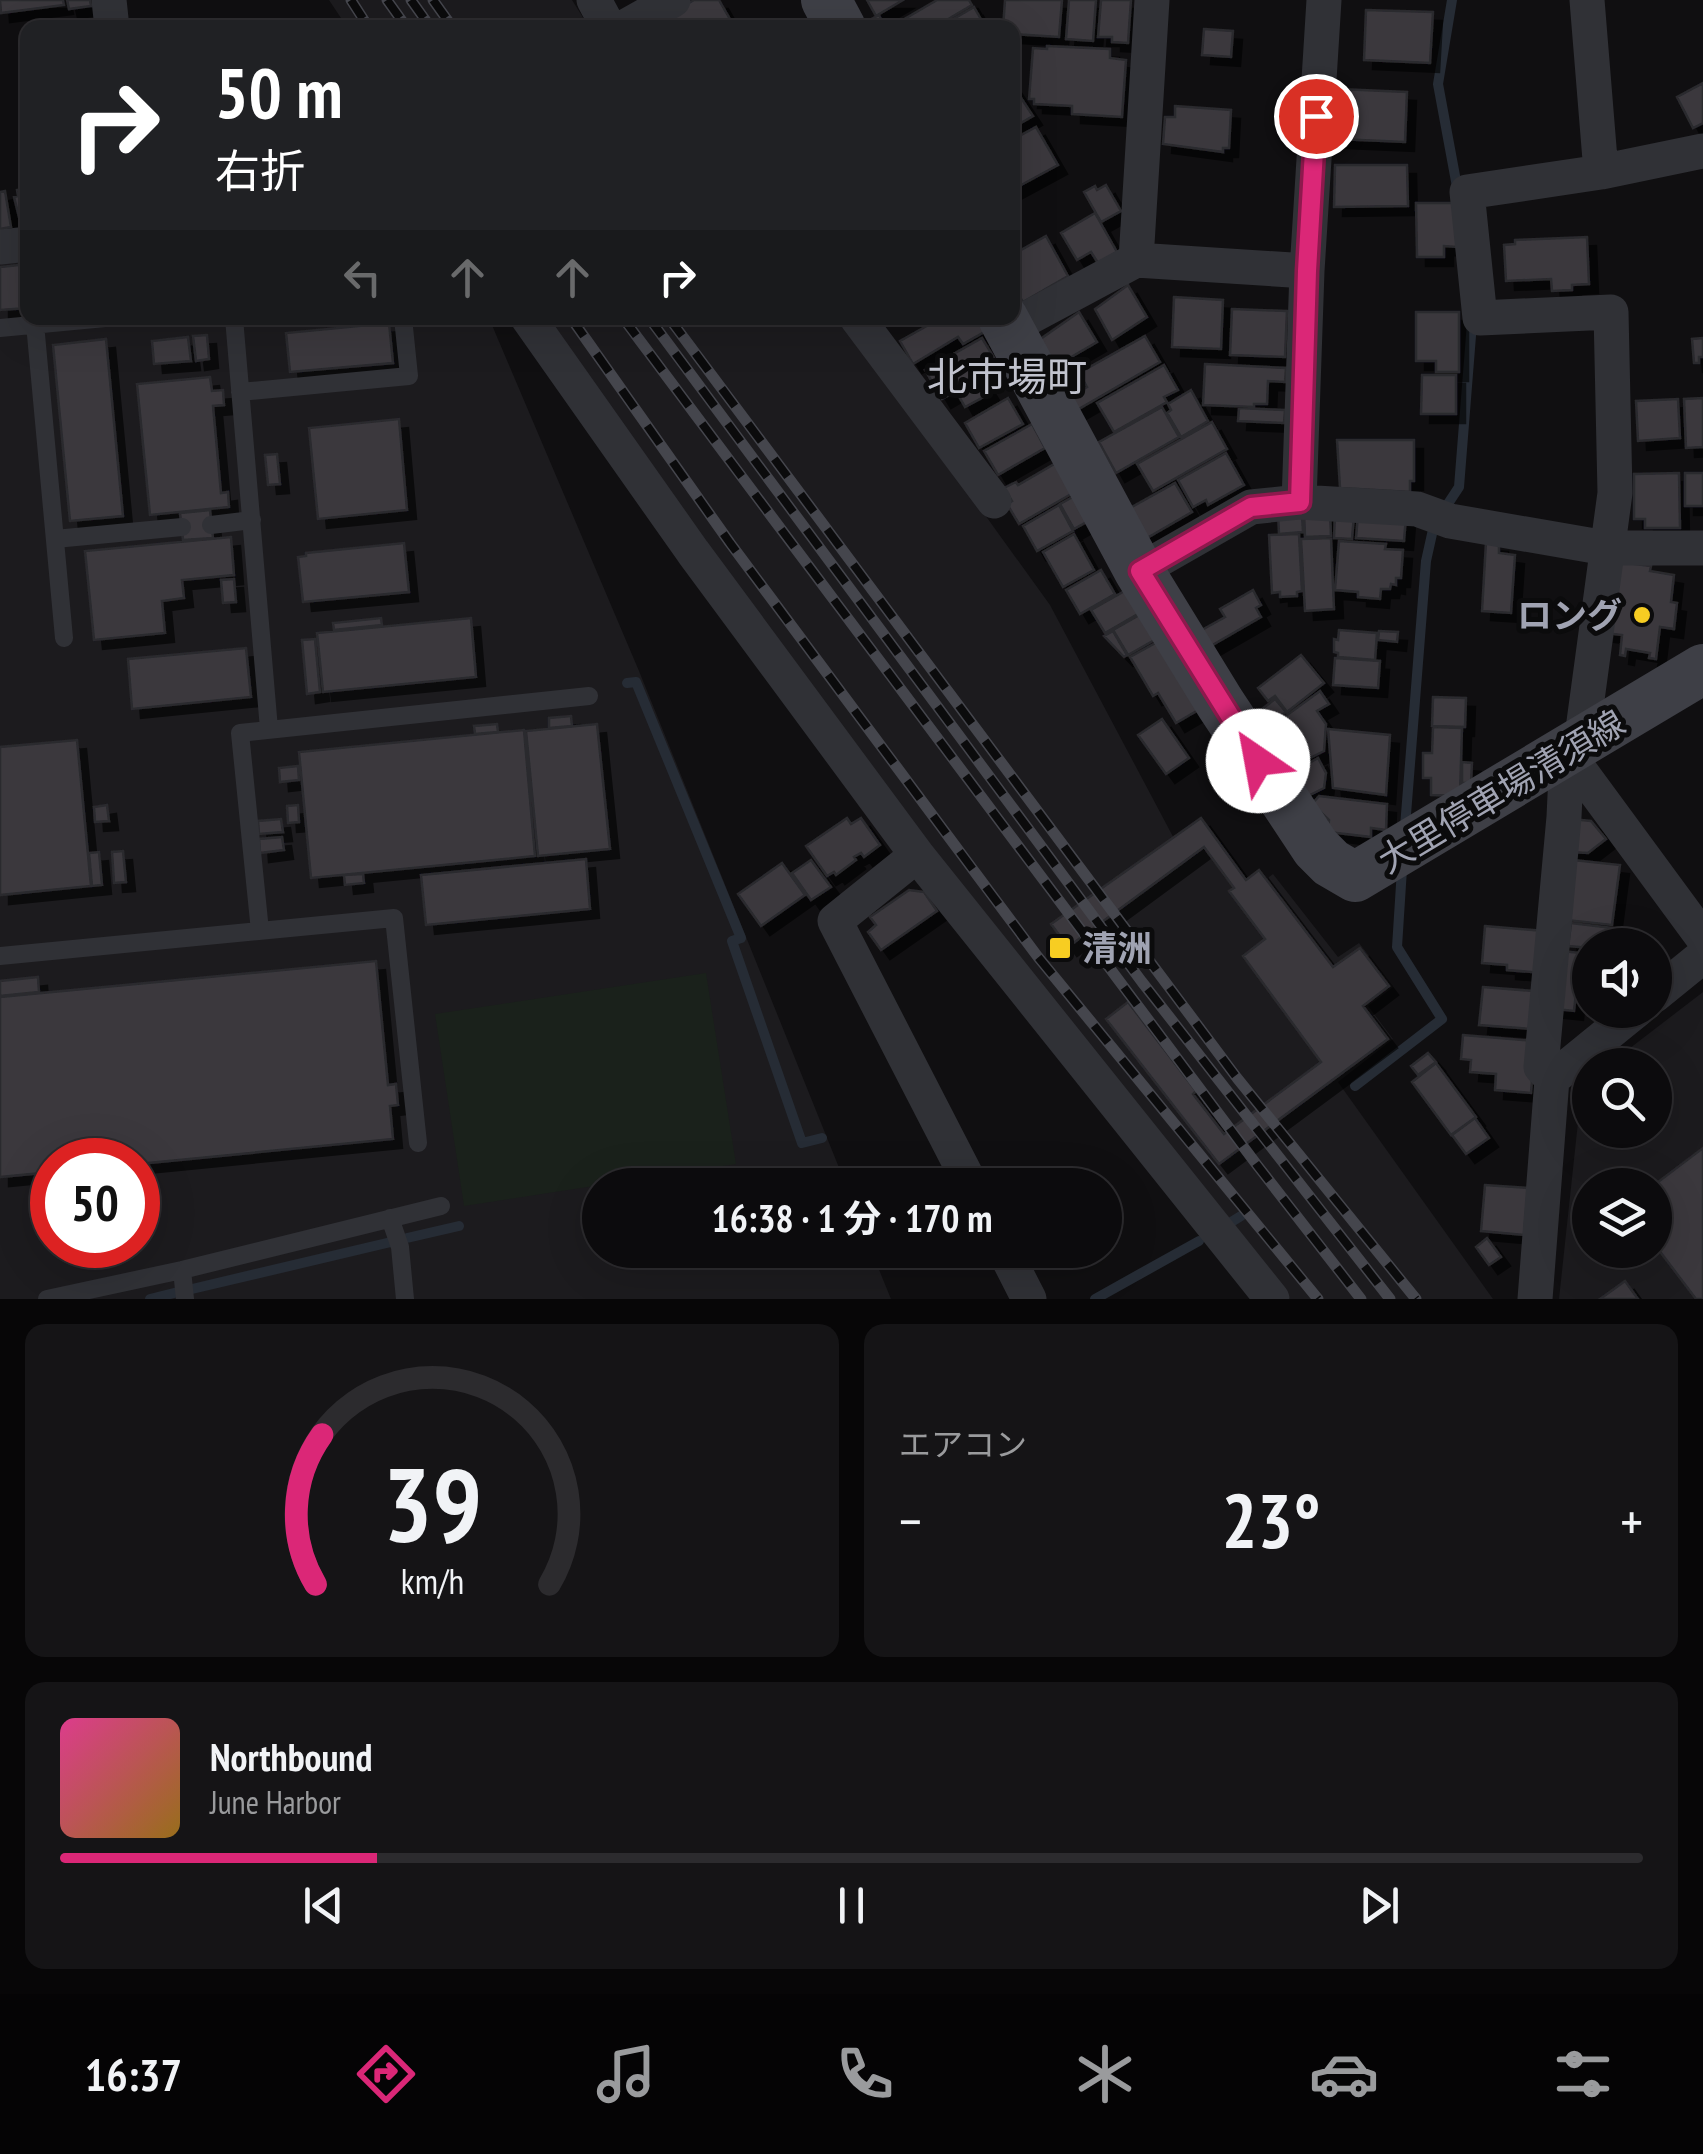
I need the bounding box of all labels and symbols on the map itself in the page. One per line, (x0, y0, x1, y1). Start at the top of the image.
pin (1274, 74, 1359, 159)
district label: 北市場町 (927, 350, 1087, 402)
place label: ロング (1517, 592, 1622, 638)
marker: ロング (1631, 604, 1653, 626)
street label: 大里停車場清須線 (1369, 699, 1633, 883)
position arrow (1206, 709, 1310, 813)
place label: 清洲 (1082, 925, 1152, 971)
marker: 清洲 (1047, 935, 1073, 961)
speed limit sign: 50 (30, 1138, 160, 1268)

